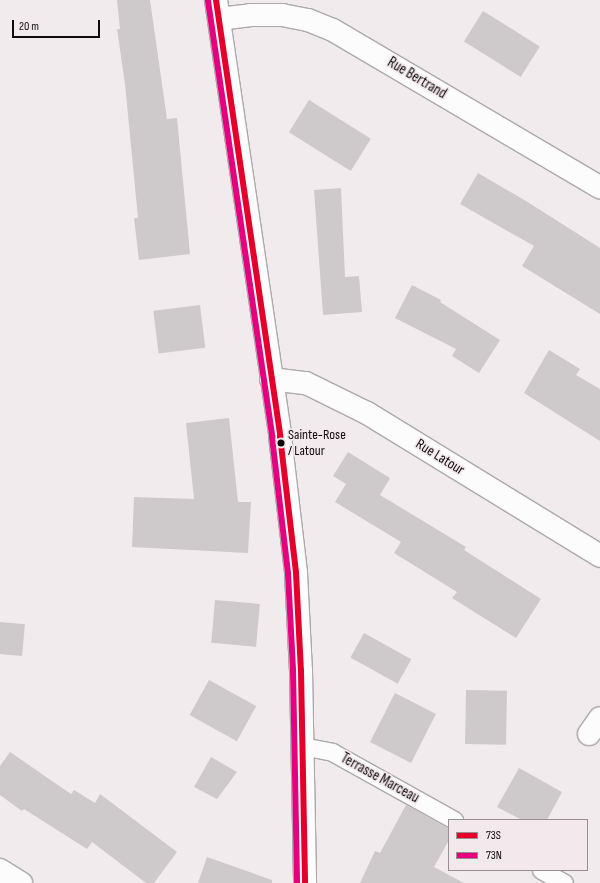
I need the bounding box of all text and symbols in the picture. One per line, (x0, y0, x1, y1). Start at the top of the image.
scale bar (14, 12, 102, 38)
text: 20 m (19, 19, 39, 34)
street label: Rue Bertrand (384, 53, 450, 103)
place label: Sainte-Rose / Latour (288, 427, 346, 460)
street label: Rue Latour (412, 435, 468, 479)
marker: Sainte-Rose / Latour (276, 438, 286, 448)
street label: Terrasse Marceau (338, 749, 422, 807)
legend (448, 819, 588, 871)
text: 73S (486, 828, 501, 843)
text: 73N (486, 848, 502, 863)

